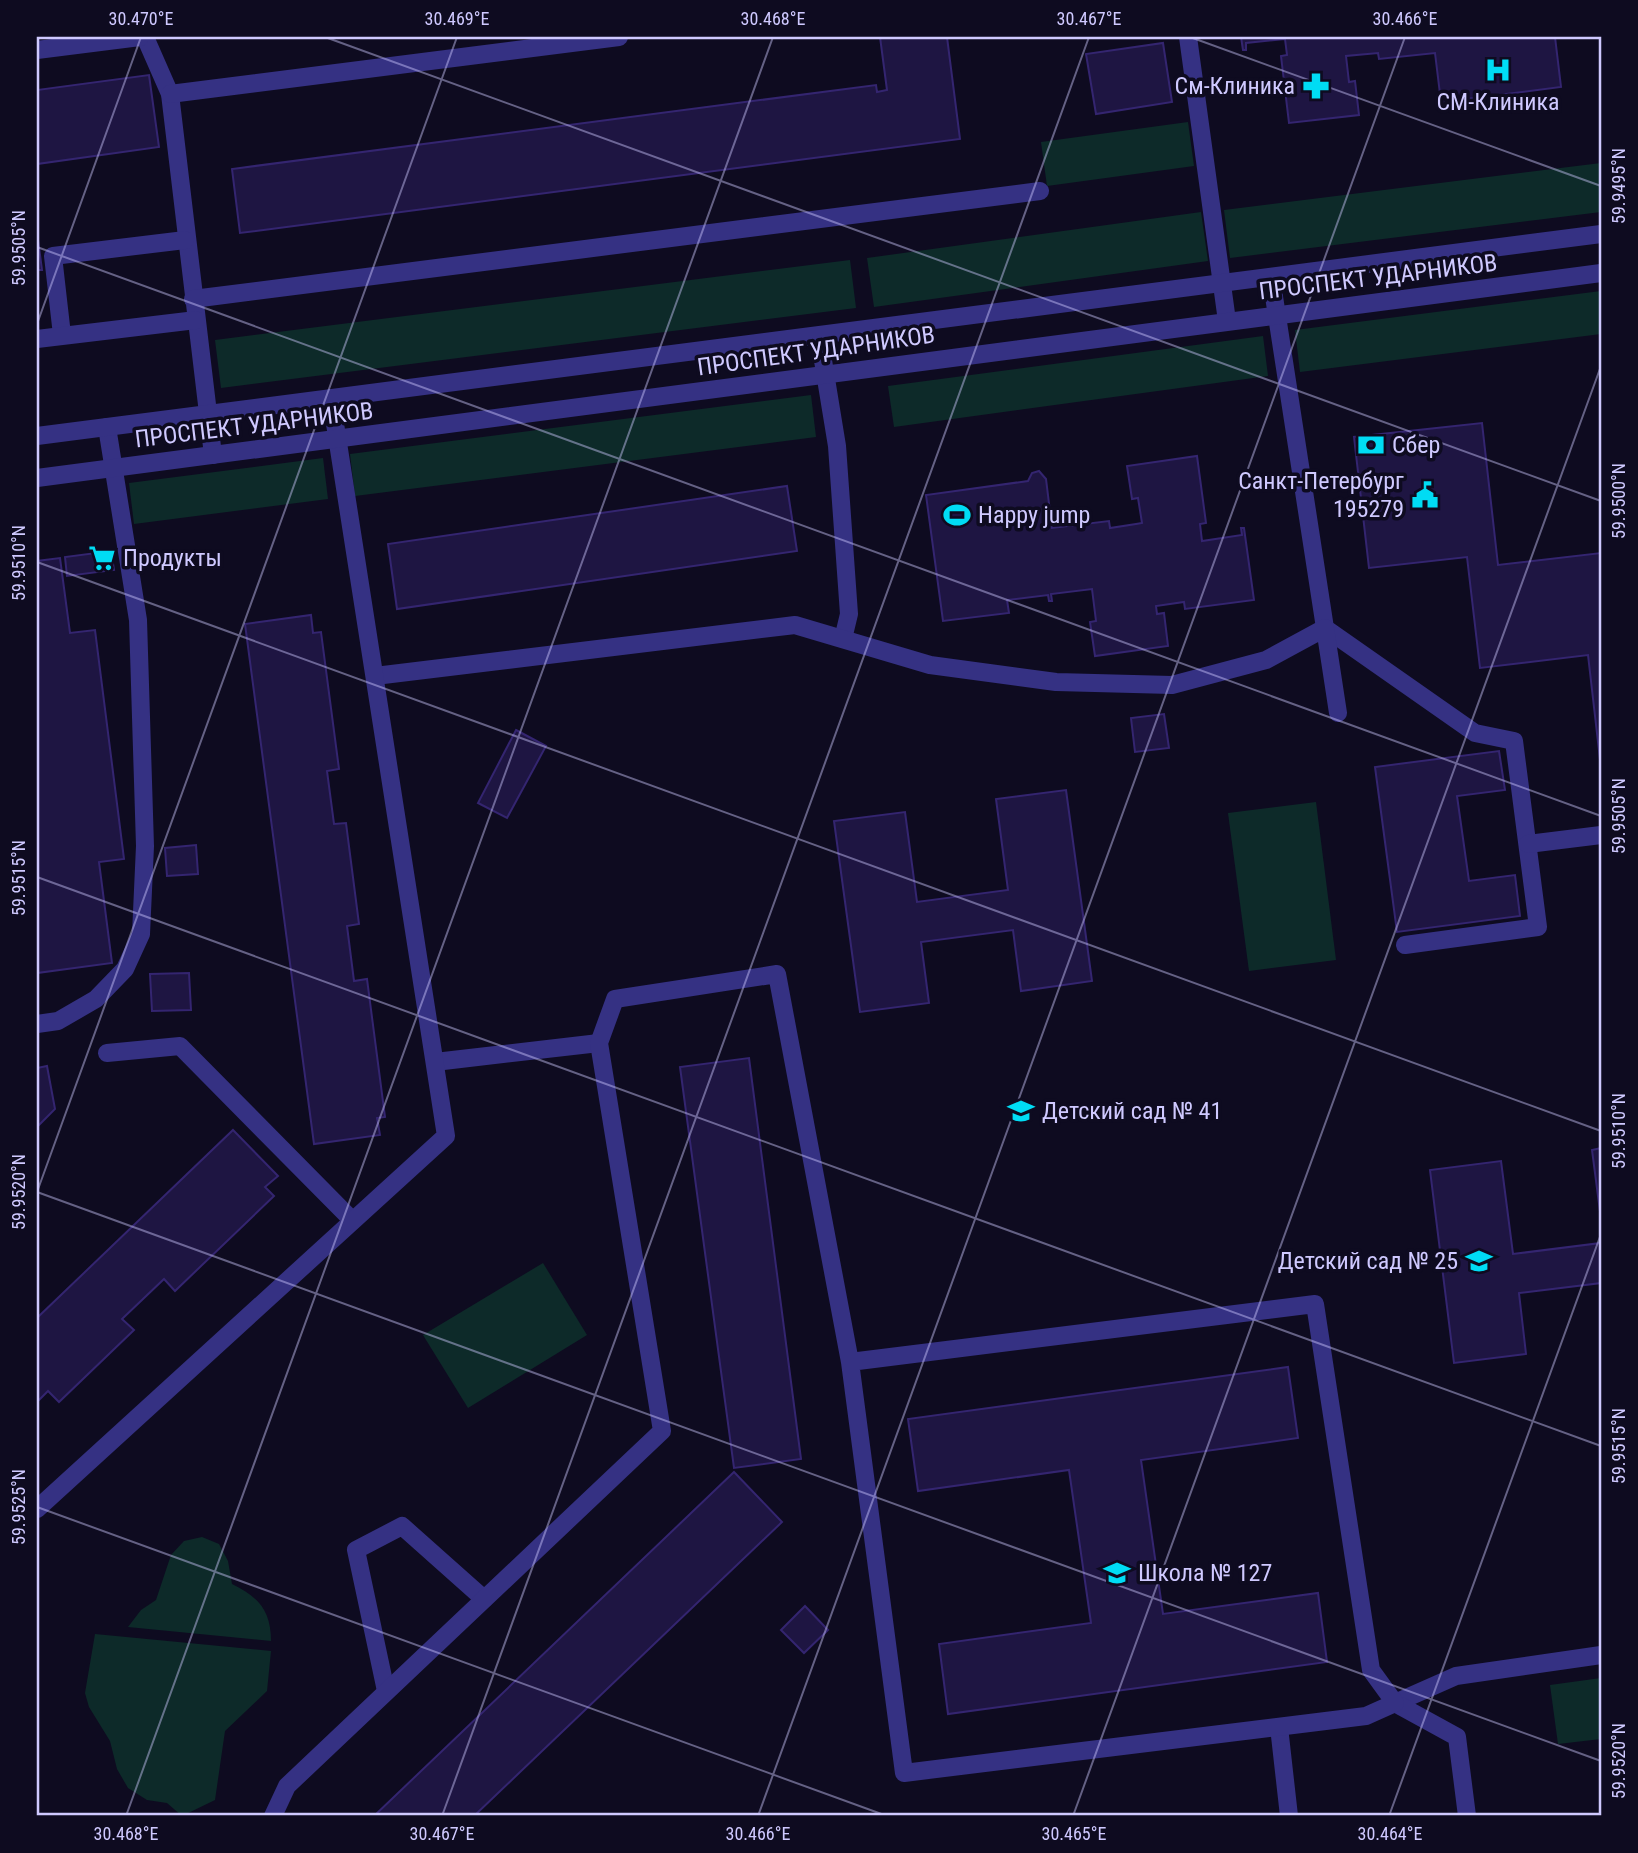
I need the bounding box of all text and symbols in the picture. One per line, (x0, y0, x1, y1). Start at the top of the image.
text: 30.470°E (109, 8, 173, 29)
text: 30.469°E (425, 8, 489, 29)
text: 30.468°E (741, 8, 805, 29)
text: 30.467°E (1057, 8, 1121, 29)
text: 30.466°E (1373, 8, 1437, 29)
hospital icon: СМ-Клиника (1483, 55, 1513, 85)
pharmacy icon: См-Клиника (1301, 71, 1331, 101)
place label: См-Клиника (1175, 72, 1295, 100)
place label: СМ-Клиника (1436, 88, 1560, 116)
text: 59.9495°N (1608, 148, 1629, 224)
text: 59.9505°N (8, 210, 29, 286)
street label: ПРОСПЕКТ УДАРНИКОВ (1257, 248, 1499, 306)
street label: ПРОСПЕКТ УДАРНИКОВ (695, 320, 937, 382)
street label: ПРОСПЕКТ УДАРНИКОВ (133, 396, 375, 454)
bank icon: Сбер (1356, 430, 1386, 460)
place label: Сбер (1392, 431, 1440, 459)
text: 59.9500°N (1608, 463, 1629, 539)
place label: Санкт-Петербург 195279 (1238, 467, 1404, 523)
public building icon: Санкт-Петербург 195279 (1410, 480, 1440, 510)
sports icon: Happy jump (942, 500, 972, 530)
place label: Happy jump (978, 501, 1090, 529)
text: 59.9510°N (8, 525, 29, 601)
supermarket icon: Продукты (87, 543, 117, 573)
place label: Продукты (123, 544, 222, 572)
text: 59.9505°N (1608, 778, 1629, 854)
text: 59.9515°N (8, 840, 29, 916)
text: 59.9510°N (1608, 1093, 1629, 1169)
school or university icon: Детский сад № 41 (1006, 1096, 1036, 1126)
place label: Детский сад № 41 (1042, 1097, 1222, 1125)
text: 59.9520°N (8, 1154, 29, 1230)
school or university icon: Детский сад № 25 (1464, 1246, 1494, 1276)
place label: Детский сад № 25 (1278, 1247, 1458, 1275)
text: 59.9515°N (1608, 1408, 1629, 1484)
text: 59.9525°N (8, 1469, 29, 1545)
school or university icon: Школа № 127 (1102, 1558, 1132, 1588)
place label: Школа № 127 (1138, 1559, 1272, 1587)
text: 59.9520°N (1608, 1723, 1629, 1799)
text: 30.468°E (94, 1823, 158, 1844)
text: 30.467°E (410, 1823, 474, 1844)
text: 30.466°E (726, 1823, 790, 1844)
text: 30.465°E (1042, 1823, 1106, 1844)
text: 30.464°E (1358, 1823, 1422, 1844)

